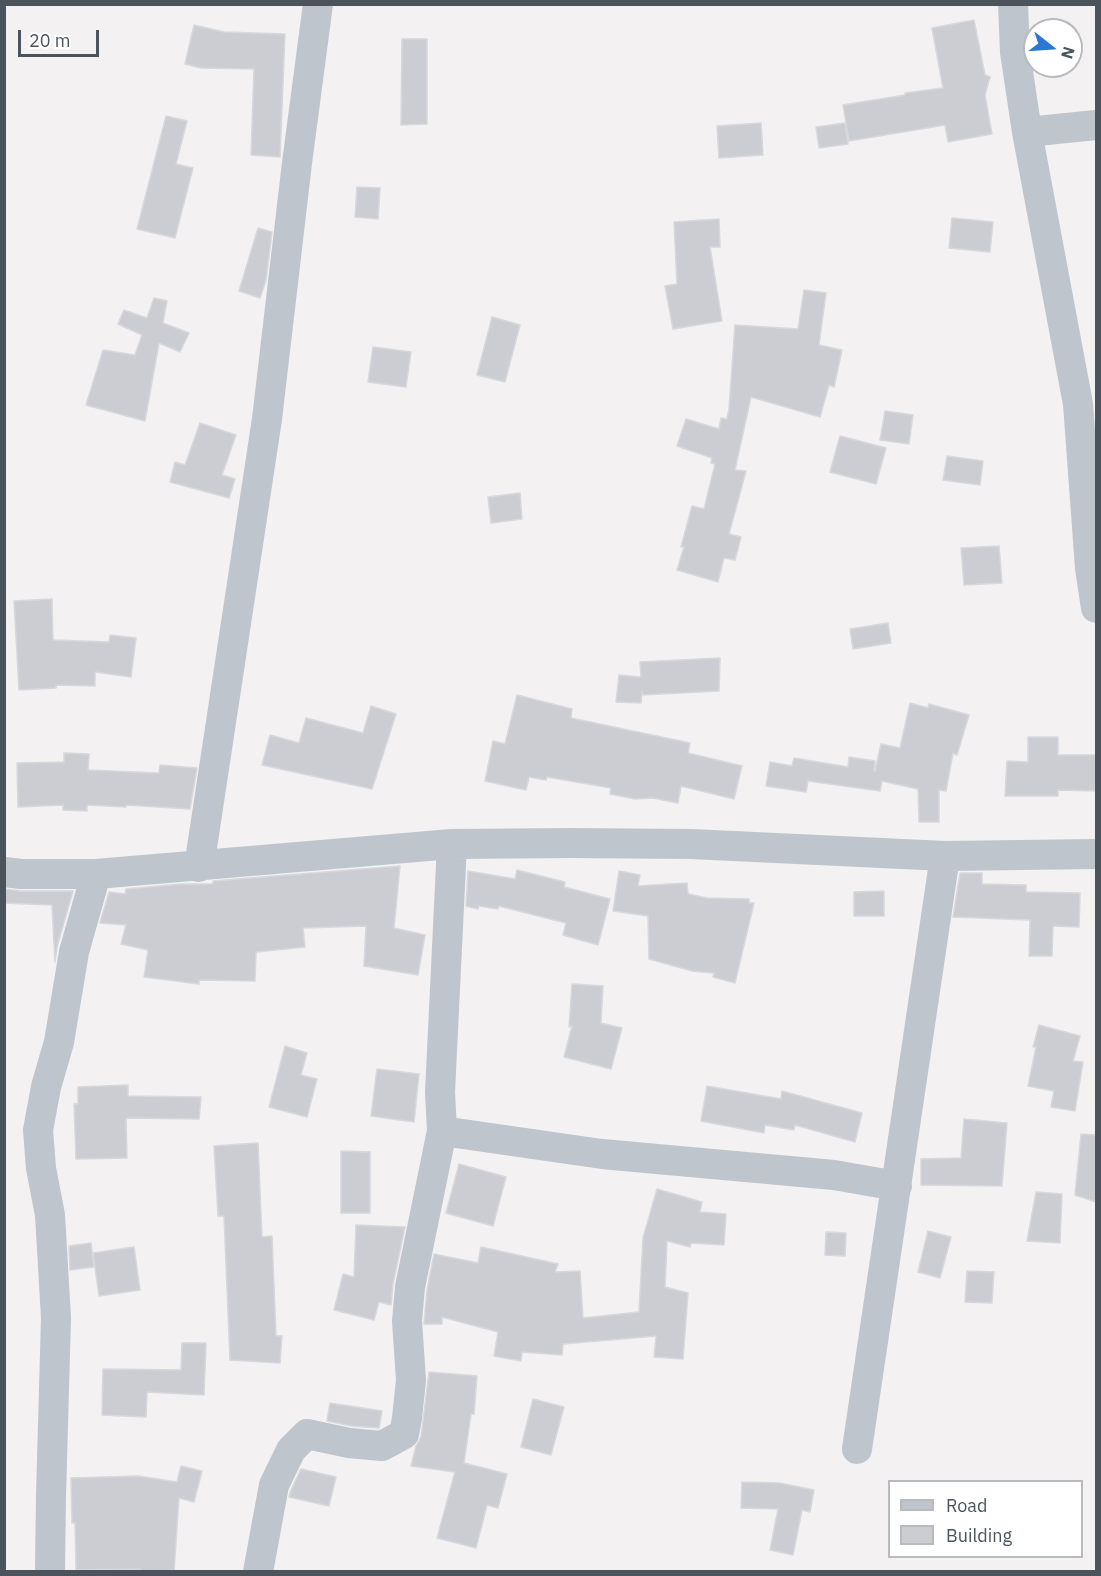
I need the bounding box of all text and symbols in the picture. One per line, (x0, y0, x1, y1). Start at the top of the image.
scale bar (21, 18, 102, 56)
north arrow (1023, 18, 1083, 78)
text: 20 m (29, 29, 71, 52)
text: N (1057, 44, 1080, 61)
legend (888, 1480, 1083, 1558)
text: Road (946, 1494, 987, 1517)
text: Building (946, 1524, 1012, 1547)

